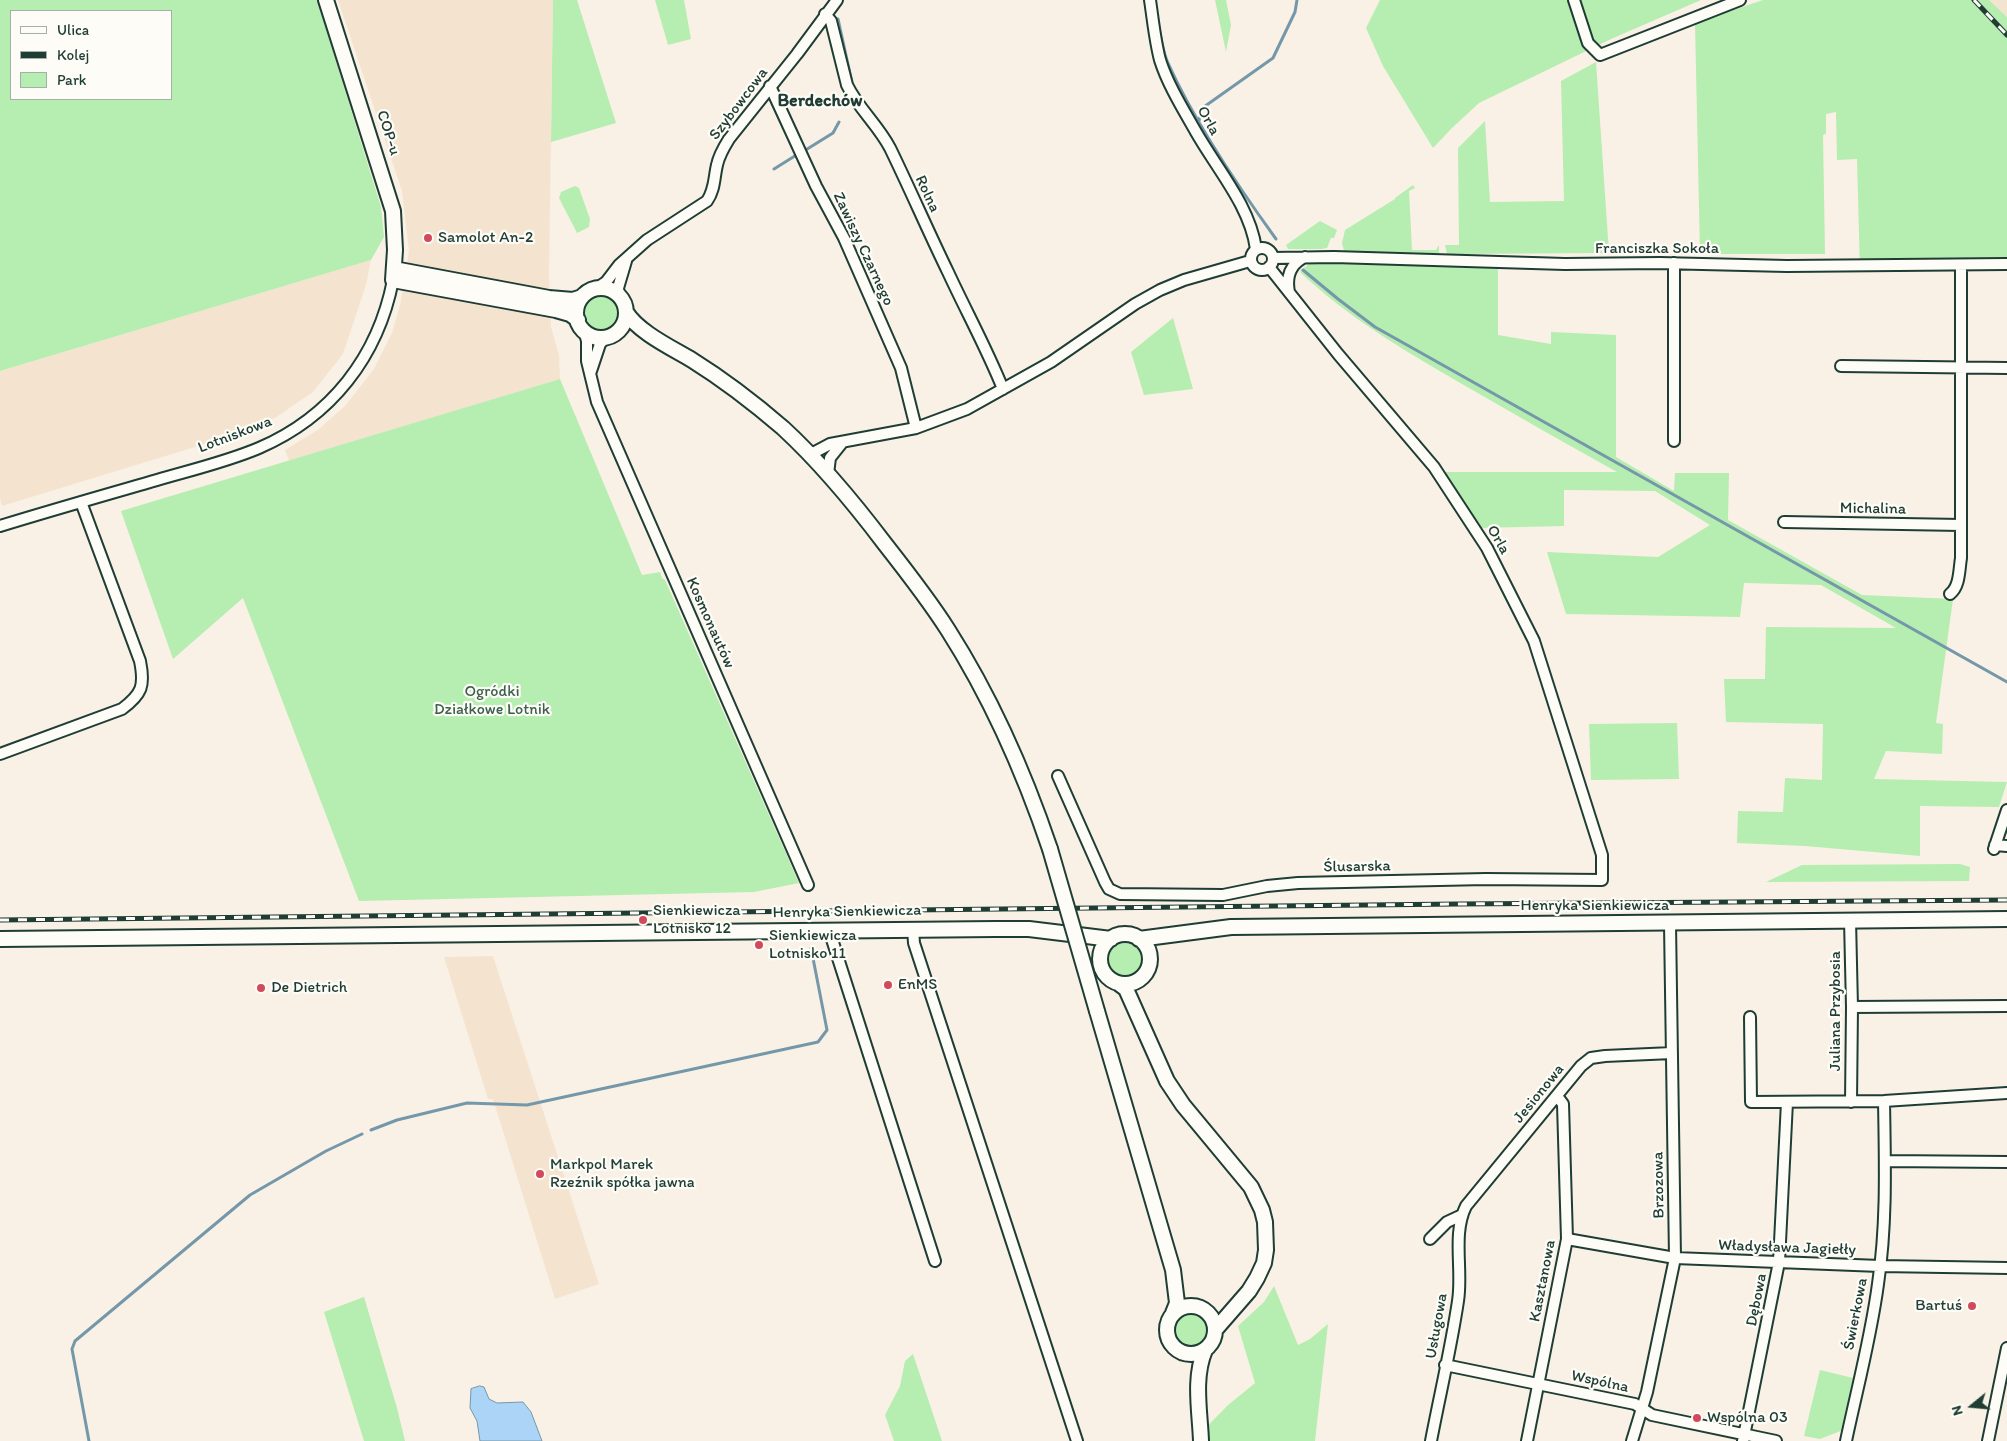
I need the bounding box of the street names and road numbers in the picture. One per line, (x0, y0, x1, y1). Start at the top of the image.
street label: Szybowcowa (705, 64, 773, 144)
street label: Orla (1192, 103, 1224, 139)
street label: COP-u (372, 108, 404, 158)
street label: Rolna (910, 172, 944, 216)
street label: Zawiszy Czarnego (828, 189, 898, 309)
street label: Franciszka Sokoła (1595, 239, 1719, 259)
street label: Lotniskowa (195, 412, 275, 458)
street label: Michalina (1840, 499, 1906, 519)
street label: Orla (1482, 522, 1514, 558)
street label: Kosmonautów (681, 574, 739, 672)
street label: Ślusarska (1323, 857, 1391, 877)
street label: Henryka Sienkiewicza (1521, 896, 1669, 916)
street label: Henryka Sienkiewicza (772, 901, 922, 923)
street label: Juliana Przybosia (1826, 951, 1846, 1071)
street label: Jesionowa (1509, 1061, 1569, 1127)
street label: Brzozowa (1649, 1151, 1669, 1219)
street label: Władysława Jagiełły (1718, 1236, 1856, 1260)
street label: Kasztanowa (1526, 1238, 1560, 1324)
street label: Dębowa (1742, 1272, 1772, 1328)
street label: Świerkowa (1840, 1276, 1872, 1352)
street label: Usługowa (1422, 1292, 1452, 1360)
street label: Wspólna (1569, 1367, 1631, 1397)

